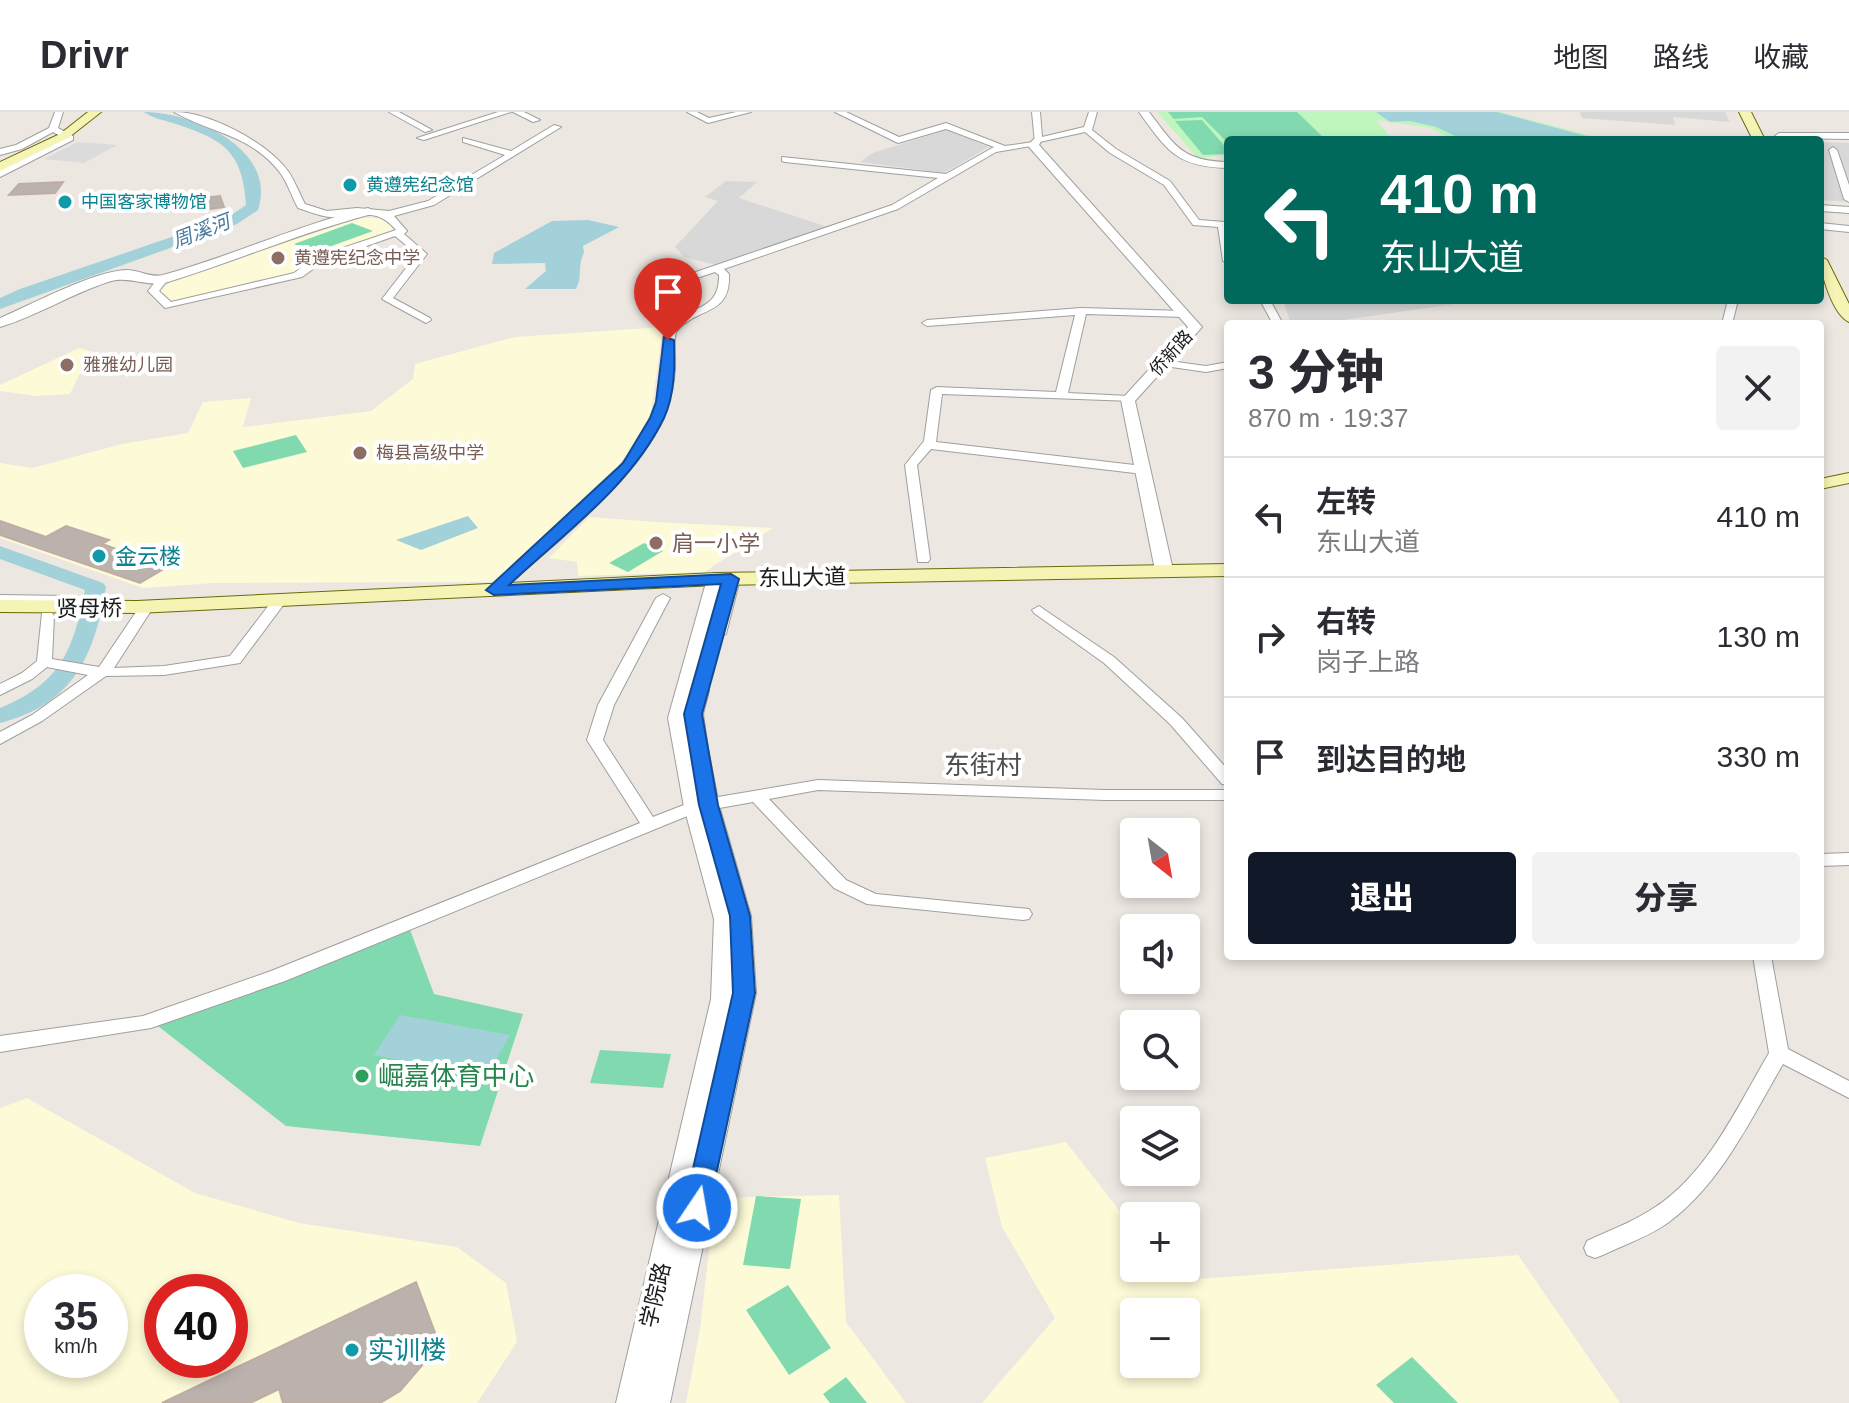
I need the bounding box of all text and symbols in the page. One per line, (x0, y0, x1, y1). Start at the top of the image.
text: Drivr (40, 34, 129, 76)
text: 地图 (1553, 42, 1609, 73)
text: 路线 (1653, 42, 1709, 73)
text: 收藏 (1753, 42, 1809, 73)
text: 410 m (1380, 162, 1539, 225)
icon: left (1248, 168, 1352, 272)
place label: 黄遵宪纪念馆 (366, 175, 474, 195)
marker: 黄遵宪纪念馆 (341, 176, 359, 194)
place label: 中国客家博物馆 (81, 192, 207, 212)
marker: 中国客家博物馆 (56, 193, 74, 211)
water label: 周溪河 (169, 209, 237, 252)
text: 东山大道 (1380, 237, 1524, 278)
place label: 黄遵宪纪念中学 (294, 248, 420, 268)
marker: 黄遵宪纪念中学 (269, 249, 287, 267)
pin (634, 258, 702, 340)
icon: arrive (646, 270, 690, 314)
street label: 侨新路 (1146, 326, 1196, 380)
text: 3 分钟 (1248, 346, 1384, 399)
button: close (1716, 346, 1800, 430)
place label: 雅雅幼儿园 (83, 355, 173, 375)
marker: 雅雅幼儿园 (58, 356, 76, 374)
text: 870 m · 19:37 (1248, 403, 1408, 433)
place label: 梅县高级中学 (376, 443, 484, 463)
marker: 梅县高级中学 (351, 444, 369, 462)
text: 左转 (1316, 485, 1376, 518)
icon: left (1248, 495, 1292, 539)
text: 410 m (1717, 500, 1800, 533)
text: 东山大道 (1316, 527, 1420, 557)
place label: 肩一小学 (672, 531, 760, 556)
marker: 肩一小学 (647, 534, 665, 552)
place label: 金云楼 (115, 544, 181, 569)
marker: 金云楼 (90, 547, 108, 565)
street label: 东山大道 (758, 564, 846, 591)
street label: 贤母桥 (56, 595, 122, 622)
text: 右转 (1316, 605, 1376, 638)
icon: right (1248, 615, 1292, 659)
text: 130 m (1717, 620, 1800, 653)
text: 岗子上路 (1316, 647, 1420, 677)
icon: arrive (1248, 735, 1292, 779)
text: 330 m (1717, 740, 1800, 773)
text: 到达目的地 (1316, 743, 1466, 776)
district label: 东街村 (944, 750, 1022, 780)
north arrow (1120, 818, 1200, 898)
map controls (1120, 818, 1200, 1378)
button: 退出 (1248, 852, 1516, 944)
button: 分享 (1532, 852, 1800, 944)
button: sound (1120, 914, 1200, 994)
button: search (1120, 1010, 1200, 1090)
place label: 崛嘉体育中心 (378, 1061, 534, 1091)
marker: 崛嘉体育中心 (353, 1067, 371, 1085)
button: layers (1120, 1106, 1200, 1186)
position arrow (655, 1166, 739, 1250)
button: + (1120, 1202, 1200, 1282)
street label: 学院路 (636, 1260, 675, 1330)
speed limit sign: 40 (144, 1274, 248, 1378)
text: 35 (54, 1294, 98, 1338)
button: − (1120, 1298, 1200, 1378)
text: km/h (54, 1335, 98, 1357)
place label: 实训楼 (368, 1335, 446, 1365)
marker: 实训楼 (343, 1341, 361, 1359)

